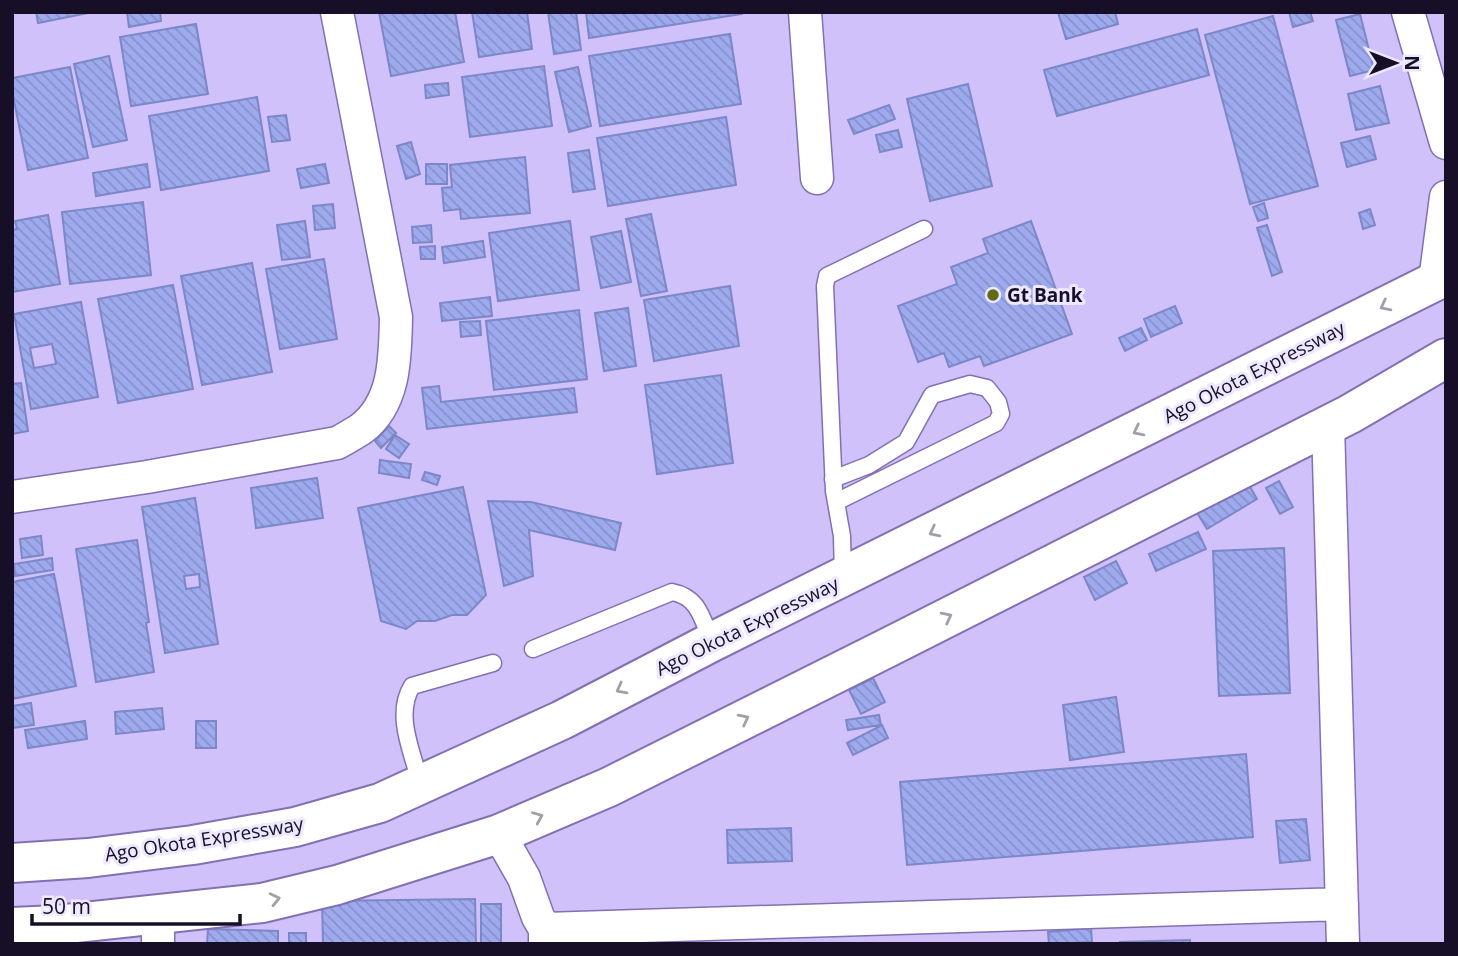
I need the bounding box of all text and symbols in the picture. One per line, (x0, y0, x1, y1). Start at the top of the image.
north arrow (1360, 28, 1430, 98)
text: N (1399, 55, 1425, 71)
place label: Gt Bank (1007, 282, 1083, 308)
marker: Gt Bank (985, 287, 1001, 303)
one-way arrow (1380, 298, 1392, 312)
street label: Ago Okota Expressway (1159, 315, 1350, 429)
one-way arrow (1132, 422, 1145, 436)
one-way arrow (929, 524, 941, 538)
street label: Ago Okota Expressway (651, 570, 843, 682)
one-way arrow (940, 612, 952, 625)
one-way arrow (616, 681, 628, 695)
one-way arrow (737, 714, 749, 728)
street label: Ago Okota Expressway (103, 810, 306, 868)
one-way arrow (531, 811, 544, 825)
scale bar (32, 883, 240, 927)
text: 50 m (42, 892, 91, 920)
one-way arrow (269, 893, 281, 908)

